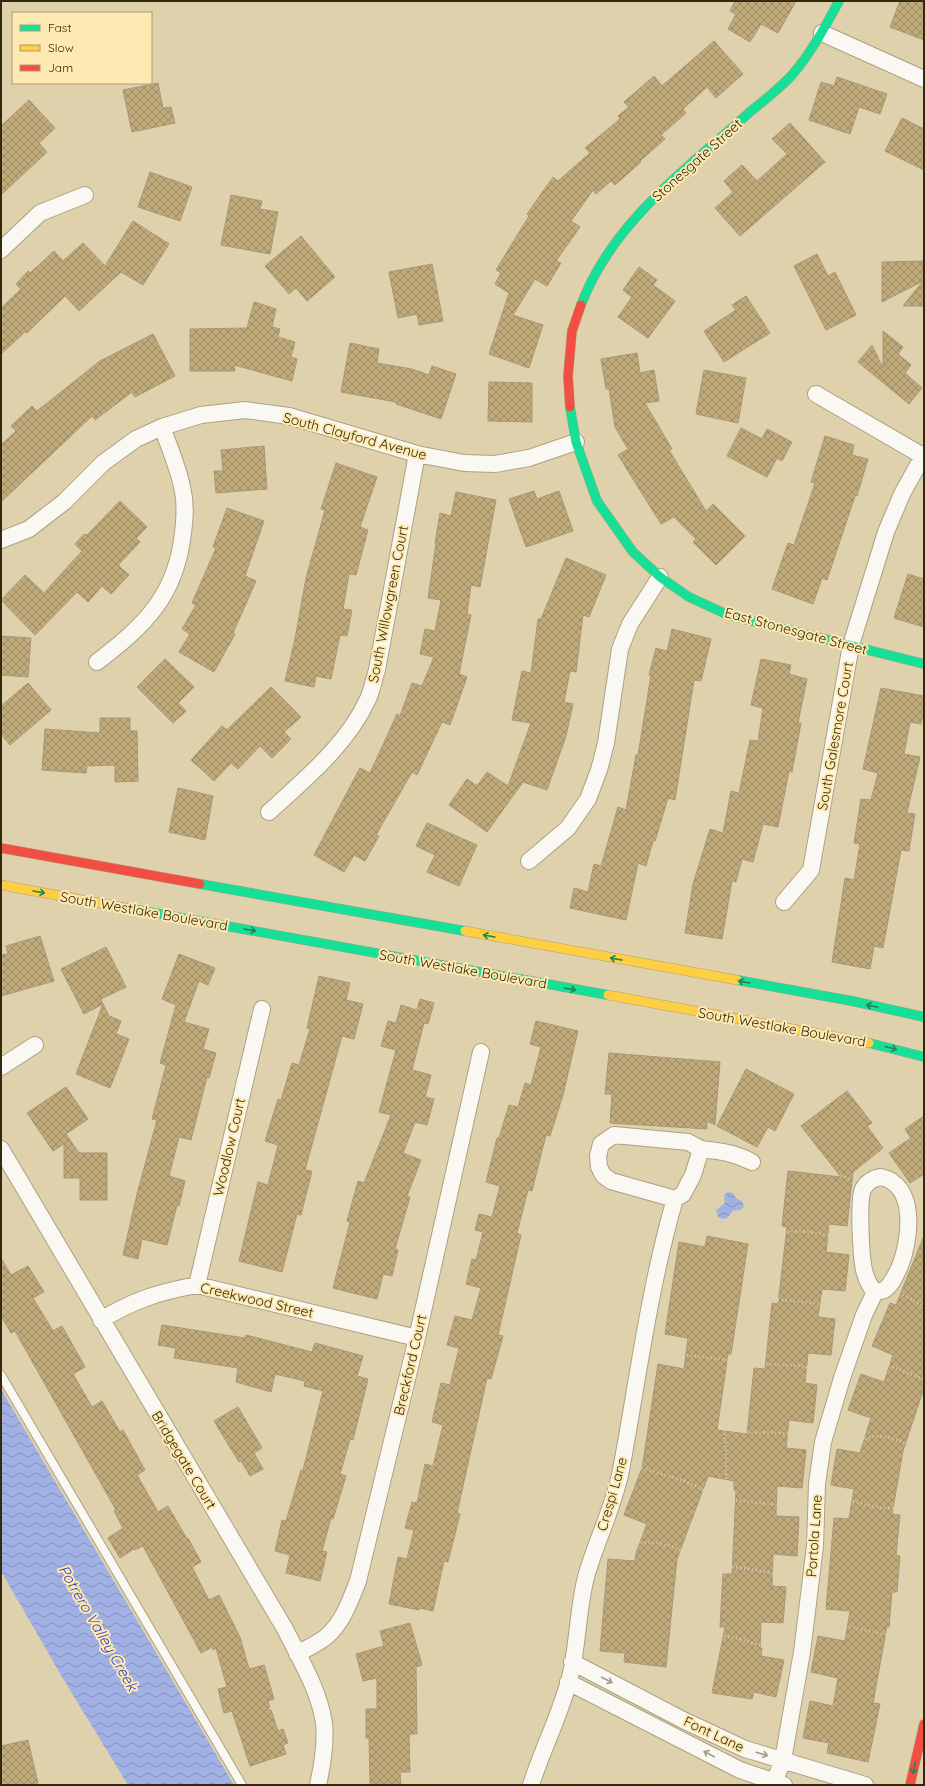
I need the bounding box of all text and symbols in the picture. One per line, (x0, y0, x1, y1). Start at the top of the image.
legend (12, 12, 152, 84)
text: Fast (48, 20, 72, 35)
text: Slow (48, 40, 74, 55)
text: Jam (48, 60, 73, 75)
street label: Stonesgate Street (648, 115, 746, 205)
street label: South Clayford Avenue (281, 408, 429, 464)
street label: South Willowgreen Court (364, 524, 412, 684)
street label: East Stonesgate Street (723, 603, 870, 659)
street label: South Galesmore Court (813, 660, 857, 812)
street label: South Westlake Boulevard (59, 887, 229, 935)
one-way arrow (32, 888, 45, 896)
one-way arrow (243, 926, 256, 934)
one-way arrow (482, 932, 495, 940)
street label: South Westlake Boulevard (378, 945, 548, 993)
one-way arrow (610, 955, 623, 963)
one-way arrow (738, 978, 751, 986)
one-way arrow (564, 985, 577, 993)
one-way arrow (866, 1001, 879, 1009)
street label: South Westlake Boulevard (697, 1003, 867, 1051)
one-way arrow (884, 1045, 897, 1053)
street label: Woodlow Court (209, 1096, 249, 1198)
street label: Creekwood Street (199, 1278, 316, 1322)
street label: Breckford Court (390, 1313, 430, 1417)
street label: Bridgegate Court (148, 1408, 221, 1513)
street label: Crespi Lane (593, 1455, 631, 1533)
street label: Portola Lane (802, 1494, 826, 1578)
water label: Potrero Valley Creek (55, 1561, 143, 1696)
one-way arrow (601, 1677, 613, 1685)
street label: Font Lane (681, 1712, 747, 1756)
one-way arrow (704, 1750, 716, 1757)
one-way arrow (755, 1751, 768, 1758)
one-way arrow (910, 1761, 918, 1774)

